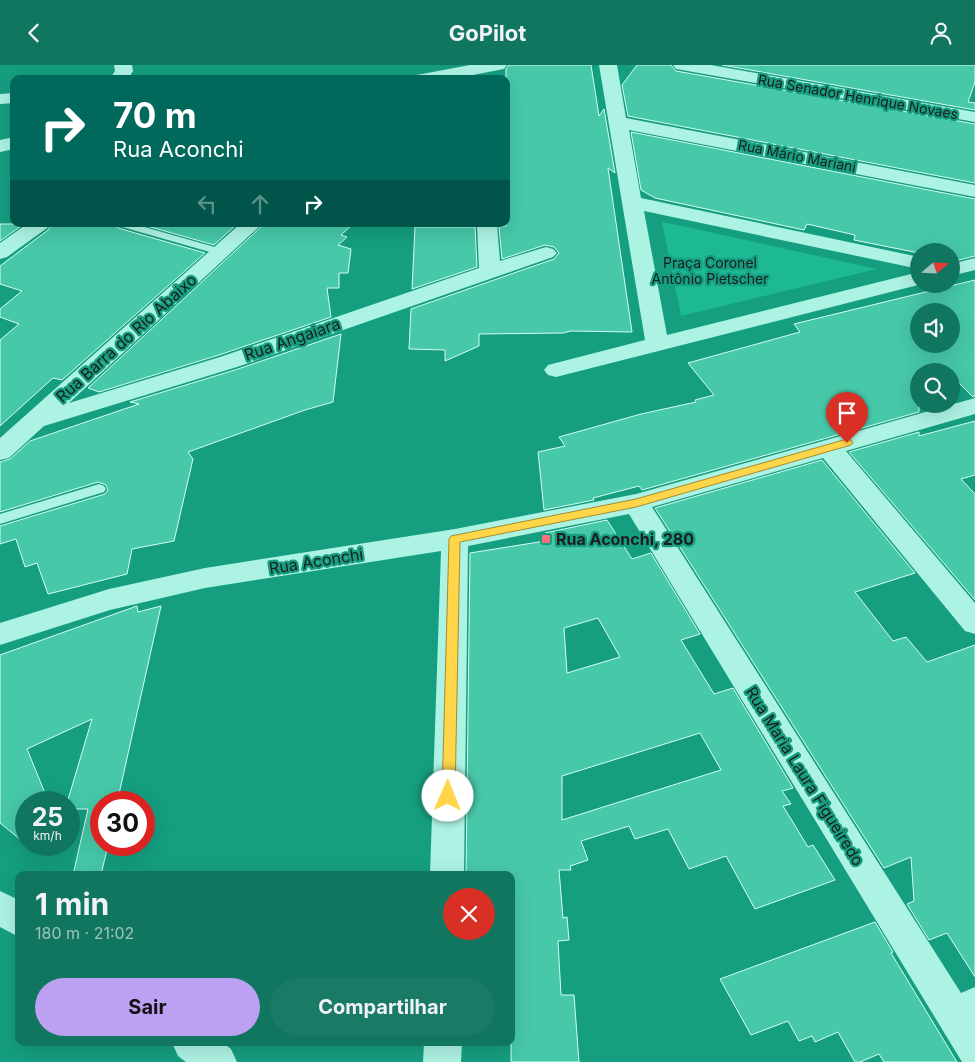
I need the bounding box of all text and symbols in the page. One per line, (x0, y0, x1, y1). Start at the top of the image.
icon: back (20, 19, 48, 47)
icon: person (927, 19, 955, 47)
text: GoPilot (449, 20, 526, 46)
street label: Rua Senador Henrique Novaes (757, 71, 960, 123)
text: 70 m (113, 94, 197, 136)
icon: right (30, 95, 95, 160)
text: Rua Aconchi (113, 136, 244, 162)
street label: Rua Mário Mariani (737, 136, 857, 175)
icon: left (193, 190, 221, 218)
icon: ahead (246, 190, 274, 218)
icon: right (299, 190, 327, 218)
north arrow (910, 243, 960, 293)
map controls (910, 243, 960, 413)
park label: Praça Coronel Antônio Pietscher (652, 254, 768, 287)
street label: Rua Barra do Rio Abaixo (52, 270, 200, 406)
button: sound (910, 303, 960, 353)
street label: Rua Angaiara (241, 313, 343, 365)
button: search (910, 363, 960, 413)
pin (826, 392, 868, 443)
icon: arrive (833, 399, 861, 427)
place label: Rua Aconchi, 280 (556, 529, 694, 549)
marker: Rua Aconchi, 280 (540, 533, 552, 545)
street label: Rua Aconchi (268, 544, 364, 578)
street label: Rua Maria Laura Figueiredo (742, 683, 868, 869)
position arrow (421, 769, 473, 821)
speed limit sign: 30 (90, 791, 155, 856)
text: 25 (32, 802, 63, 832)
text: km/h (33, 828, 62, 843)
text: 1 min (35, 886, 109, 922)
button: close (443, 888, 495, 940)
text: 180 m · 21:02 (35, 923, 134, 943)
button: Sair (35, 978, 260, 1036)
button: Compartilhar (270, 978, 495, 1036)

